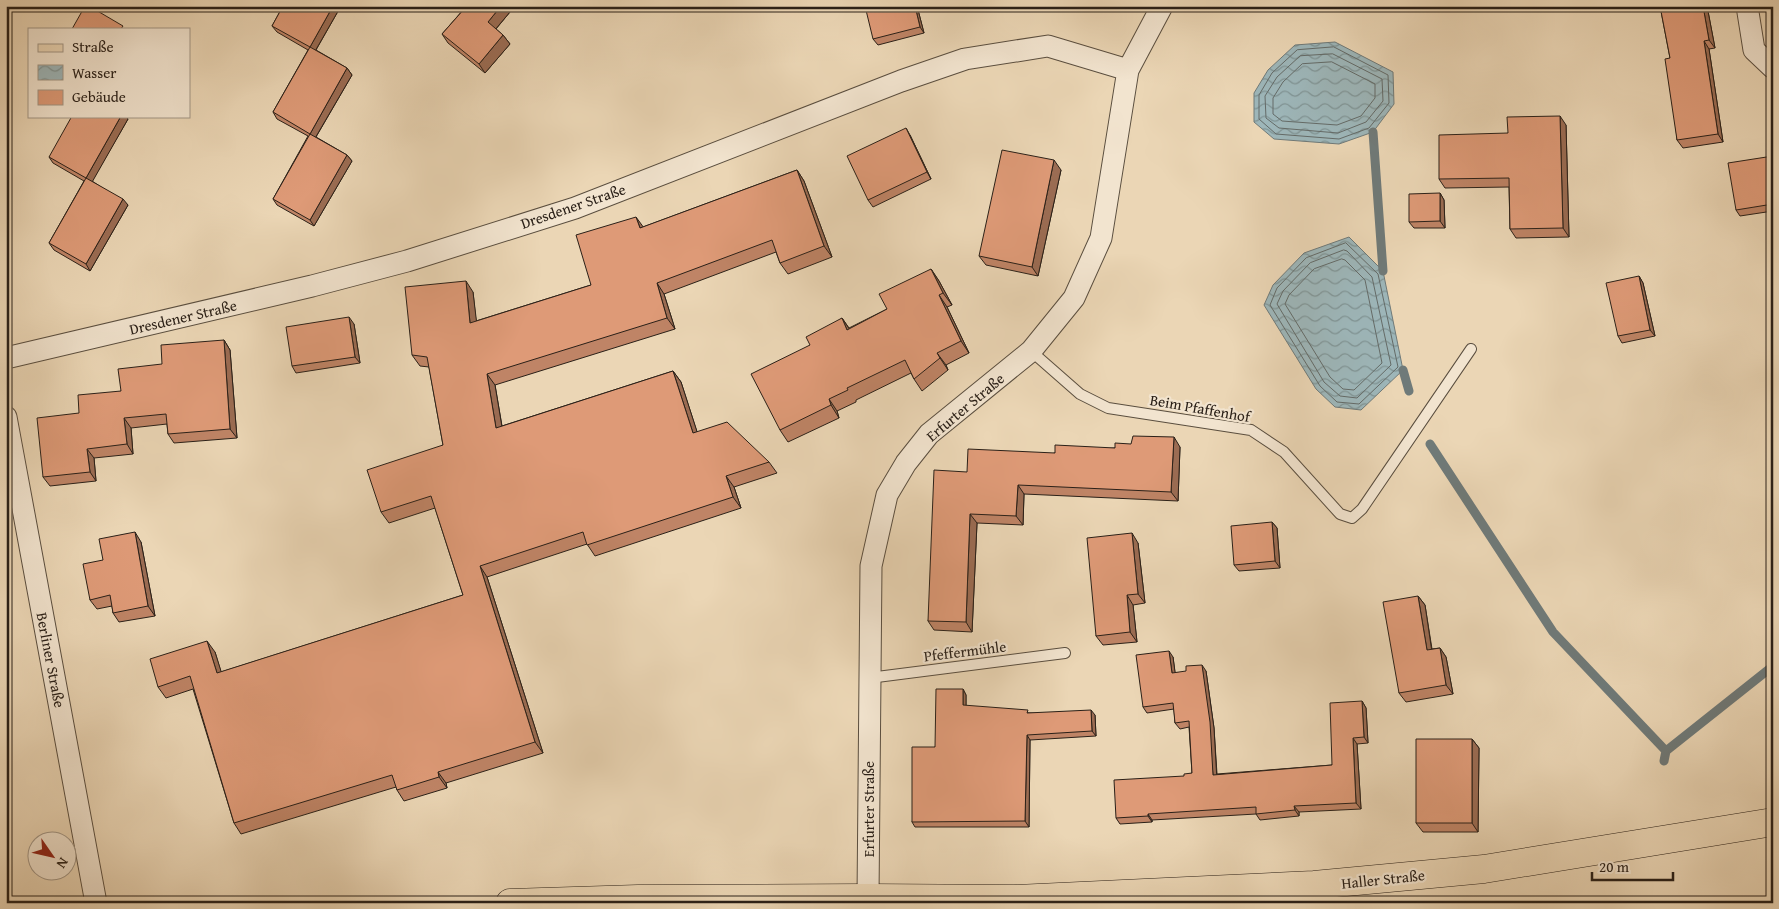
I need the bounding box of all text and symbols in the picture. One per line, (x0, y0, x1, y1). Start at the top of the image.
legend (28, 28, 190, 118)
text: Straße (72, 36, 114, 57)
text: Wasser (72, 62, 116, 83)
text: Gebäude (72, 86, 126, 107)
street label: Dresdener Straße (518, 178, 628, 234)
street label: Dresdener Straße (127, 294, 239, 340)
street label: Erfurter Straße (921, 368, 1009, 446)
street label: Beim Pfaffenhof (1148, 389, 1254, 428)
street label: Berliner Straße (31, 611, 71, 709)
street label: Pfeffermühle (923, 636, 1007, 666)
street label: Erfurter Straße (858, 761, 879, 857)
north arrow (28, 832, 78, 882)
scale bar (1592, 849, 1673, 881)
text: N (52, 854, 74, 873)
text: 20 m (1599, 856, 1630, 877)
street label: Haller Straße (1340, 864, 1426, 894)

